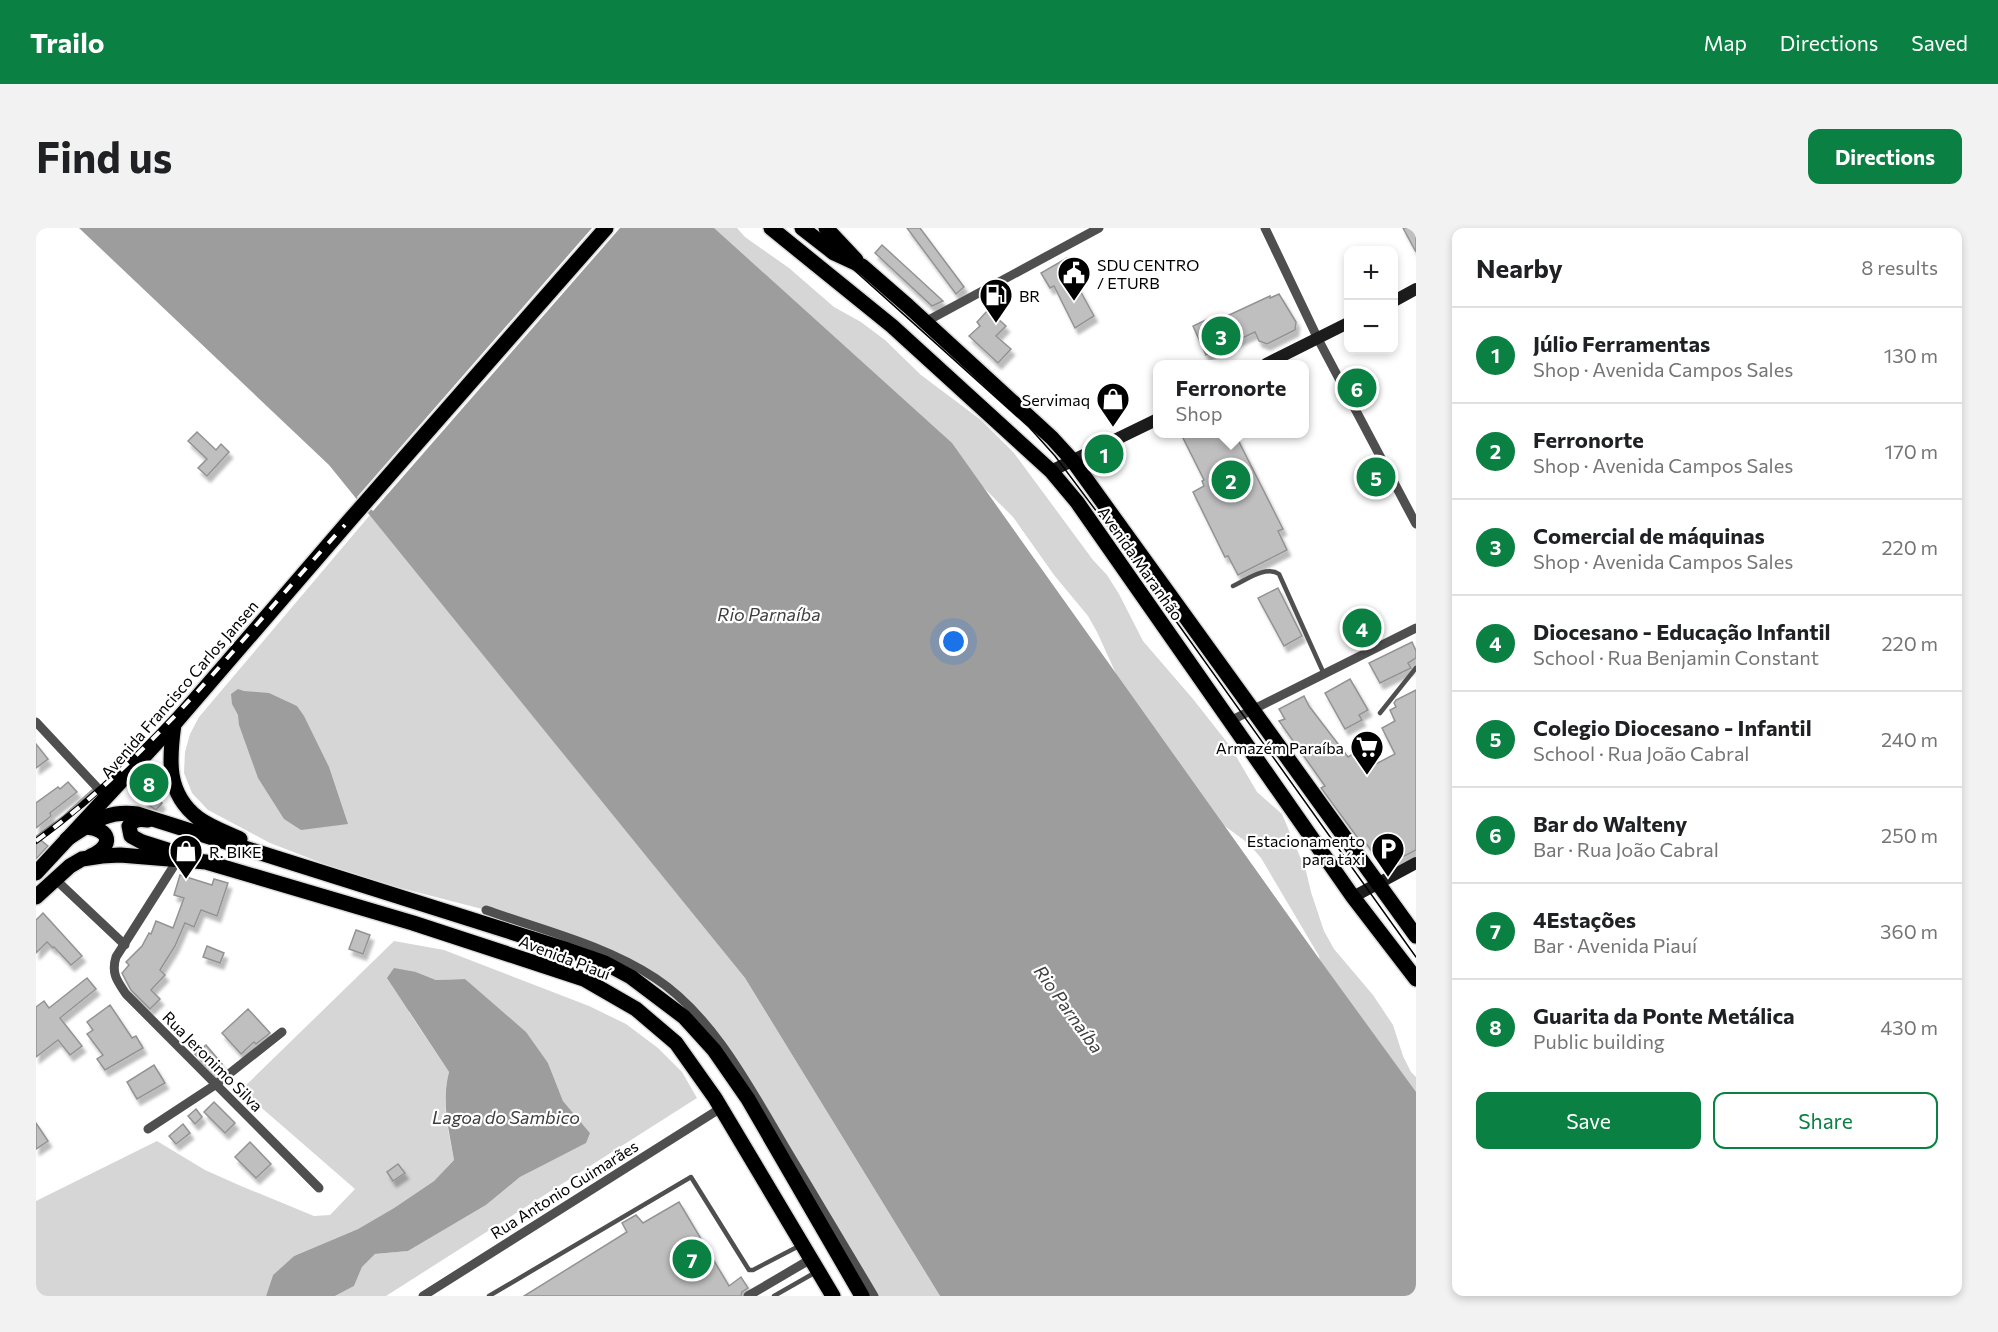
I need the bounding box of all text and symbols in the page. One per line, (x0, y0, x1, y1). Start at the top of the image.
text: Trailo (30, 25, 105, 59)
text: Map (1704, 30, 1747, 55)
text: Directions (1780, 30, 1878, 55)
text: Saved (1911, 30, 1968, 55)
button: Directions (1808, 129, 1962, 184)
text: Find us (36, 130, 172, 182)
map controls (1344, 246, 1398, 354)
button: + (1344, 246, 1398, 300)
text: Nearby (1476, 252, 1563, 283)
public building icon: SDU CENTRO / ETURB (1056, 255, 1092, 302)
place label: SDU CENTRO / ETURB (1097, 255, 1199, 292)
text: 8 results (1861, 255, 1938, 279)
fuel station icon: BR (978, 277, 1014, 324)
place label: BR (1019, 286, 1040, 305)
button: − (1344, 300, 1398, 354)
pin: 3 (1202, 314, 1240, 358)
text: Júlio Ferramentas (1533, 330, 1710, 357)
text: 1 (1491, 343, 1500, 367)
text: 130 m (1884, 343, 1938, 367)
text: Shop · Avenida Campos Sales (1533, 357, 1793, 381)
popup (1153, 360, 1309, 438)
pin: 6 (1338, 366, 1376, 410)
text: Ferronorte (1176, 374, 1286, 401)
shop icon: Servimaq (1095, 381, 1131, 428)
place label: Servimaq (1022, 390, 1090, 409)
text: Shop (1176, 401, 1223, 425)
text: Ferronorte (1533, 426, 1644, 453)
pin: 1 (1084, 432, 1124, 476)
text: 2 (1490, 439, 1501, 463)
text: 170 m (1885, 439, 1938, 463)
text: Shop · Avenida Campos Sales (1533, 453, 1793, 477)
pin: 5 (1356, 454, 1396, 500)
pin: 2 (1212, 458, 1250, 502)
street label: Avenida Maranhão (1094, 502, 1188, 624)
text: Comercial de máquinas (1533, 522, 1765, 549)
text: 3 (1490, 535, 1501, 559)
text: 220 m (1882, 535, 1938, 559)
text: Shop · Avenida Campos Sales (1533, 549, 1793, 573)
street label: Avenida Francisco Carlos Jansen (96, 596, 262, 782)
water label: Rio Parnaíba (717, 603, 821, 625)
pin: 4 (1342, 606, 1382, 650)
text: Diocesano - Educação Infantil (1533, 618, 1831, 645)
your location (939, 627, 968, 656)
text: 4 (1489, 631, 1502, 655)
text: 220 m (1882, 631, 1938, 655)
text: School · Rua Benjamin Constant (1533, 645, 1819, 669)
text: Colegio Diocesano - Infantil (1533, 714, 1812, 741)
text: 5 (1490, 727, 1501, 751)
text: 240 m (1881, 727, 1938, 751)
supermarket icon: Armazém Paraíba (1349, 729, 1385, 776)
place label: Armazém Paraíba (1216, 738, 1344, 757)
text: School · Rua João Cabral (1533, 741, 1749, 765)
pin: 8 (130, 760, 168, 806)
text: Bar do Walteny (1533, 810, 1687, 837)
text: 6 (1489, 823, 1502, 847)
text: 250 m (1881, 823, 1938, 847)
place label: Estacionamento para táxi (1247, 831, 1365, 868)
parking icon: Estacionamento para táxi (1370, 831, 1406, 878)
shop icon: R. BIKE (168, 833, 204, 880)
text: Bar · Rua João Cabral (1533, 837, 1719, 861)
place label: R. BIKE (209, 842, 262, 861)
text: 4Estações (1533, 906, 1636, 933)
text: 7 (1490, 919, 1501, 943)
text: 360 m (1880, 919, 1938, 943)
street label: Avenida Piauí (517, 931, 614, 983)
text: Bar · Avenida Piauí (1533, 933, 1697, 957)
water label: Rio Parnaíba (1030, 961, 1108, 1057)
text: Guarita da Ponte Metálica (1533, 1002, 1795, 1029)
street label: Rua Jeronimo Silva (159, 1007, 267, 1115)
text: 8 (1489, 1015, 1502, 1039)
text: 430 m (1880, 1015, 1938, 1039)
text: Public building (1533, 1029, 1665, 1053)
button: Save (1476, 1092, 1701, 1149)
button: Share (1713, 1092, 1938, 1149)
water label: Lagoa do Sambico (432, 1106, 580, 1128)
street label: Rua Antonio Guimarães (487, 1136, 641, 1242)
pin: 7 (672, 1236, 712, 1282)

